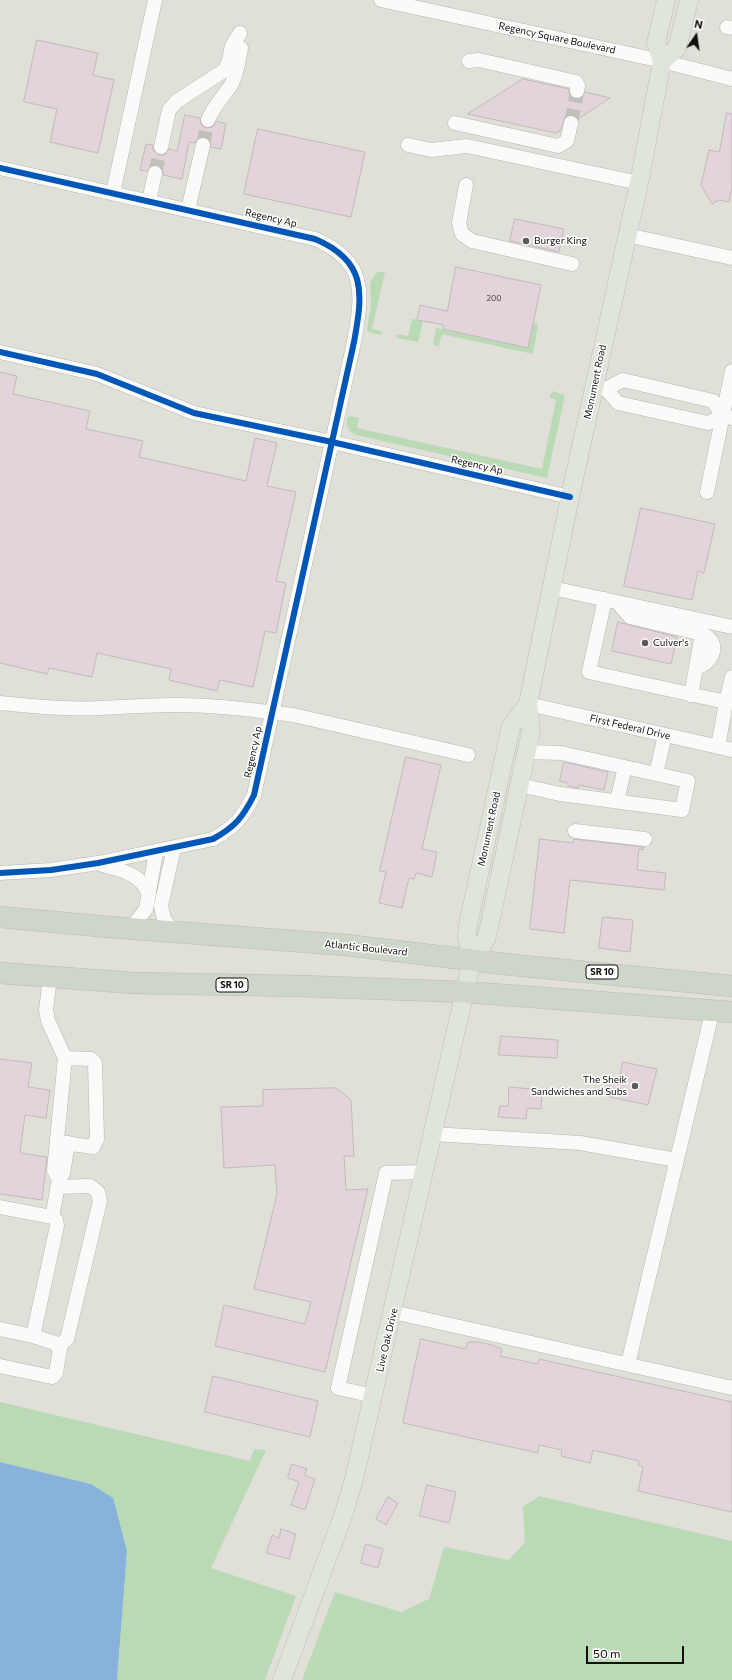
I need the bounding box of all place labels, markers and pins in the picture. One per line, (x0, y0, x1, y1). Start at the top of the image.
place label: Burger King (534, 235, 587, 247)
marker: Burger King (521, 236, 531, 246)
place label: Culver's (653, 637, 689, 649)
marker: Culver's (640, 638, 650, 648)
place label: The Sheik Sandwiches and Subs (531, 1074, 627, 1098)
marker: The Sheik Sandwiches and Subs (630, 1081, 640, 1091)

